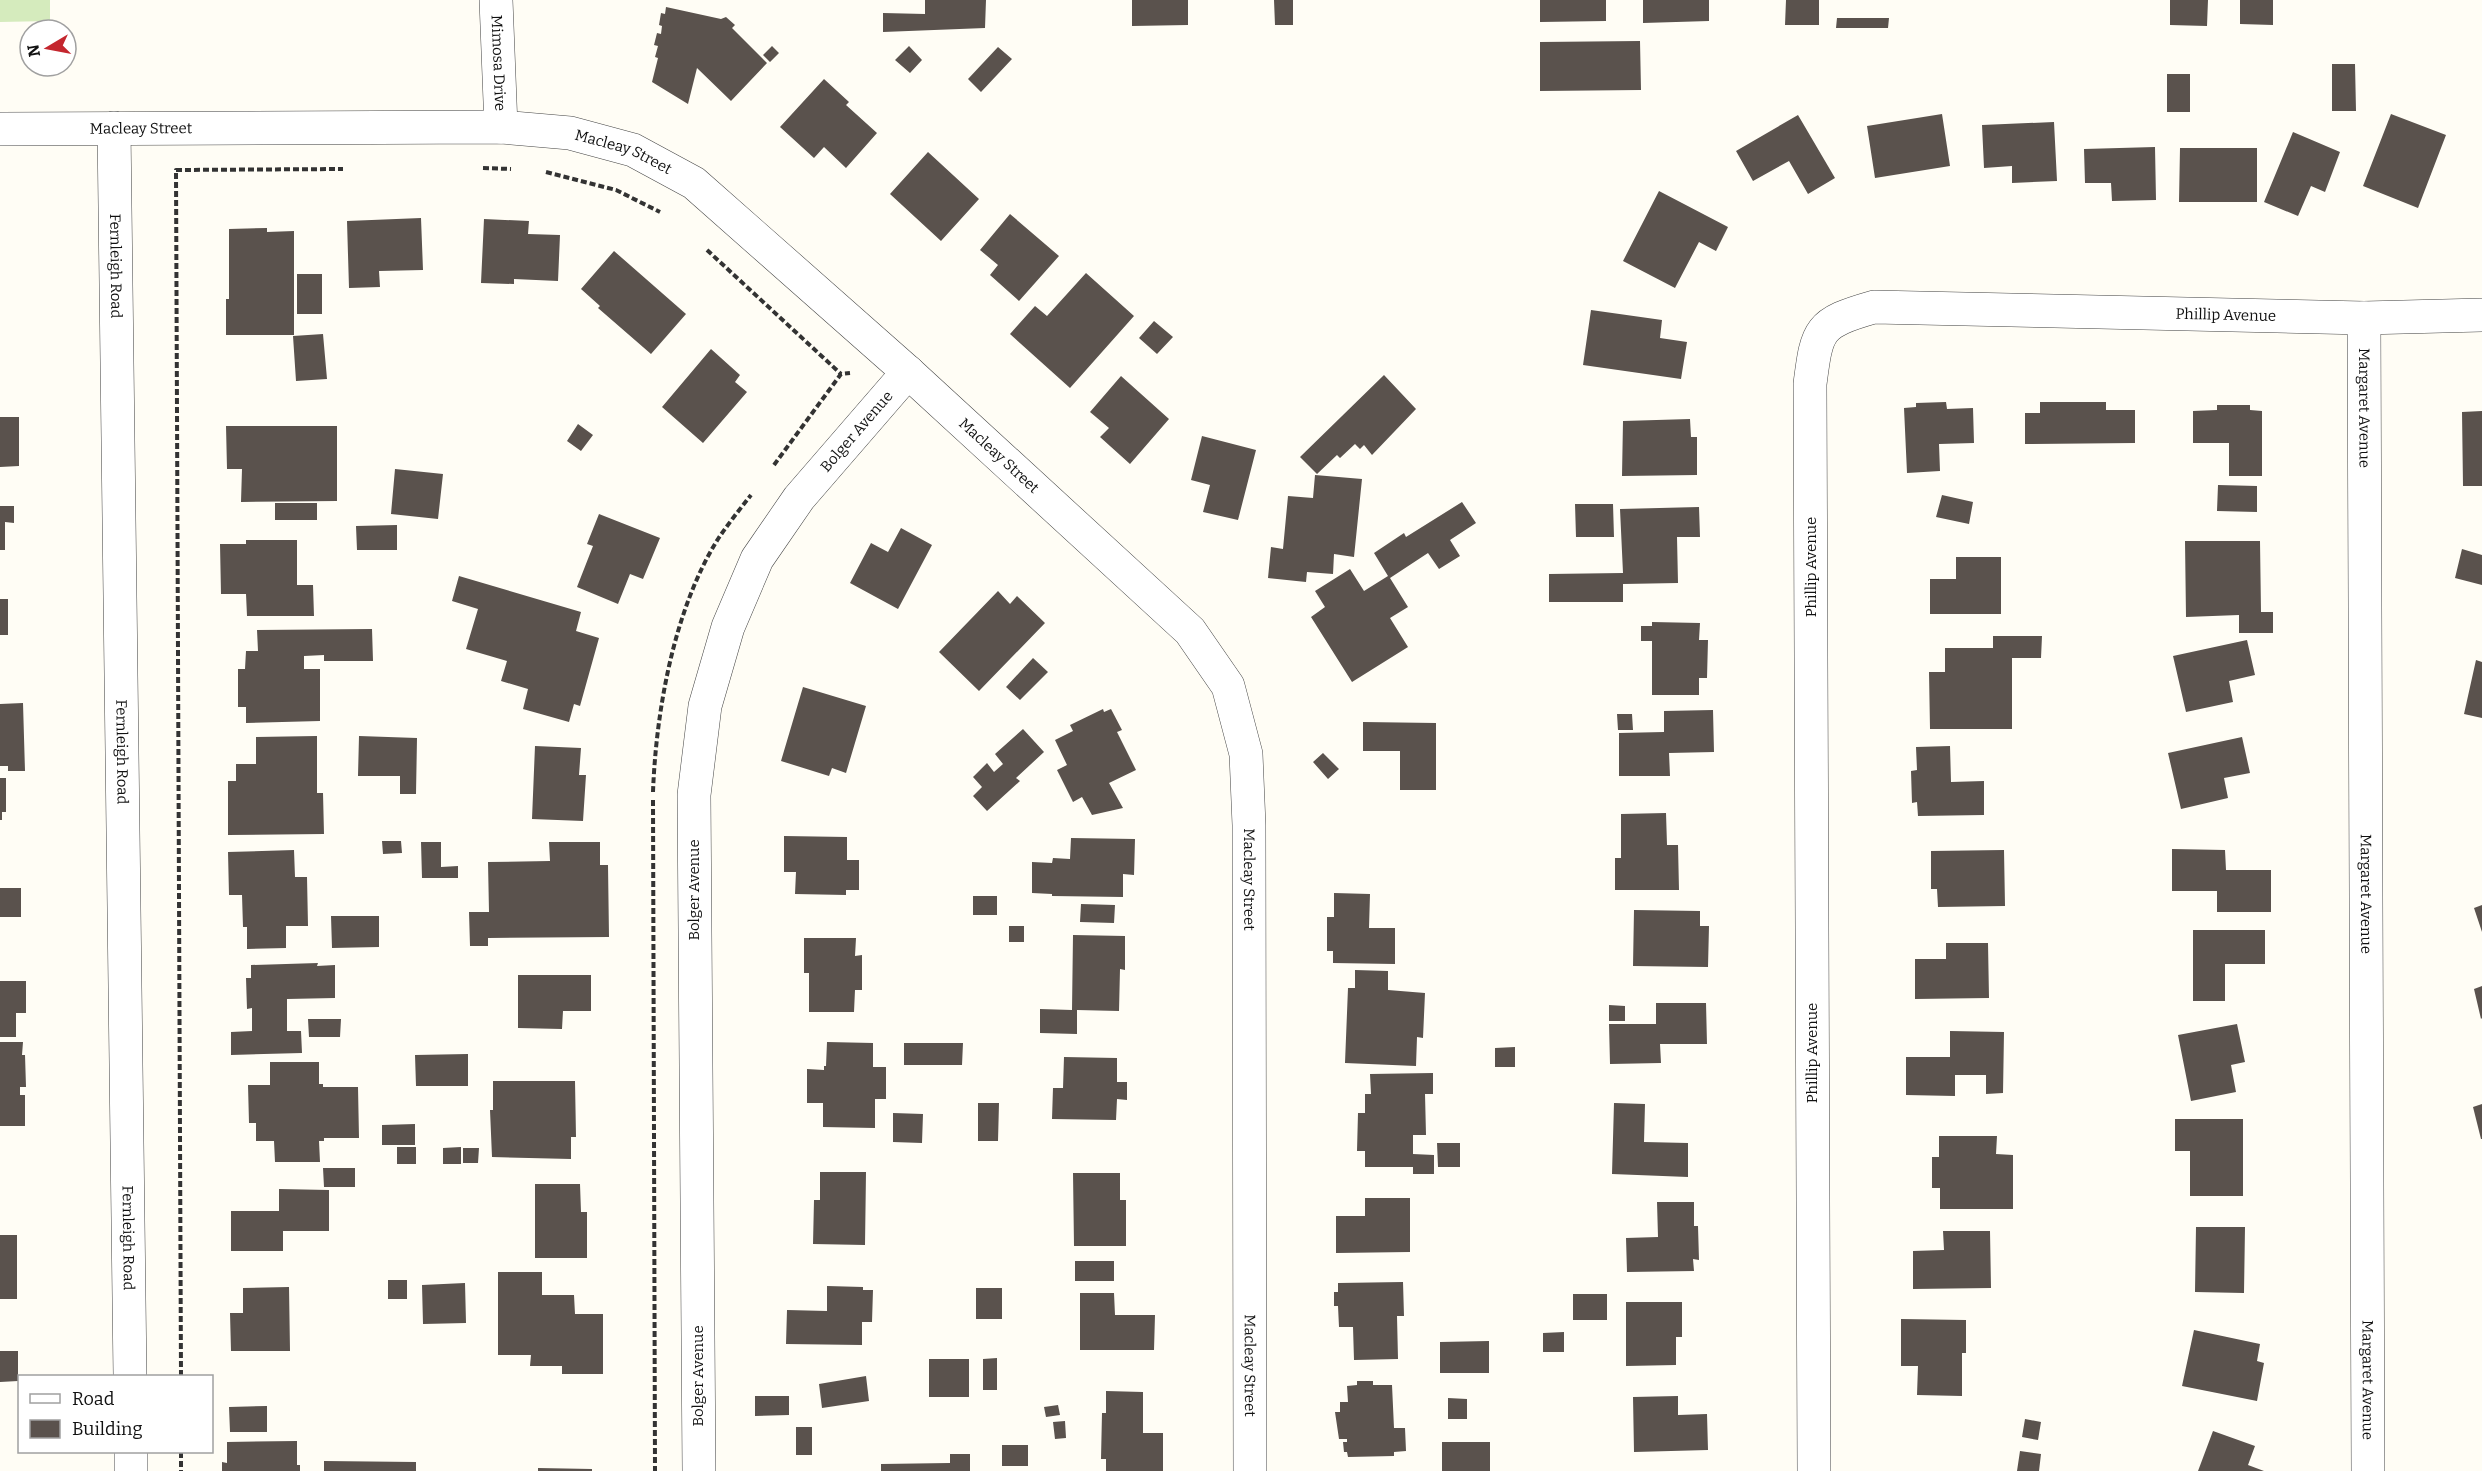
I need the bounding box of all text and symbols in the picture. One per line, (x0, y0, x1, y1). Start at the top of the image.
street label: Mimosa Drive (488, 15, 509, 111)
north arrow (18, 18, 78, 78)
text: N (23, 43, 44, 58)
street label: Macleay Street (90, 119, 193, 138)
street label: Macleay Street (573, 126, 675, 179)
street label: Fernleigh Road (106, 213, 125, 319)
street label: Phillip Avenue (2176, 305, 2276, 325)
street label: Margaret Avenue (2355, 348, 2374, 468)
street label: Bolger Avenue (817, 387, 897, 476)
street label: Macleay Street (955, 414, 1043, 497)
street label: Phillip Avenue (1802, 517, 1820, 617)
street label: Fernleigh Road (112, 699, 132, 805)
street label: Macleay Street (1240, 828, 1258, 931)
street label: Margaret Avenue (2357, 834, 2375, 954)
street label: Bolger Avenue (685, 839, 703, 941)
street label: Phillip Avenue (1803, 1003, 1821, 1103)
street label: Fernleigh Road (119, 1185, 138, 1291)
street label: Macleay Street (1241, 1314, 1259, 1417)
street label: Margaret Avenue (2358, 1320, 2377, 1440)
street label: Bolger Avenue (689, 1325, 707, 1427)
legend (18, 1375, 213, 1453)
text: Road (72, 1388, 115, 1410)
text: Building (72, 1418, 143, 1440)

